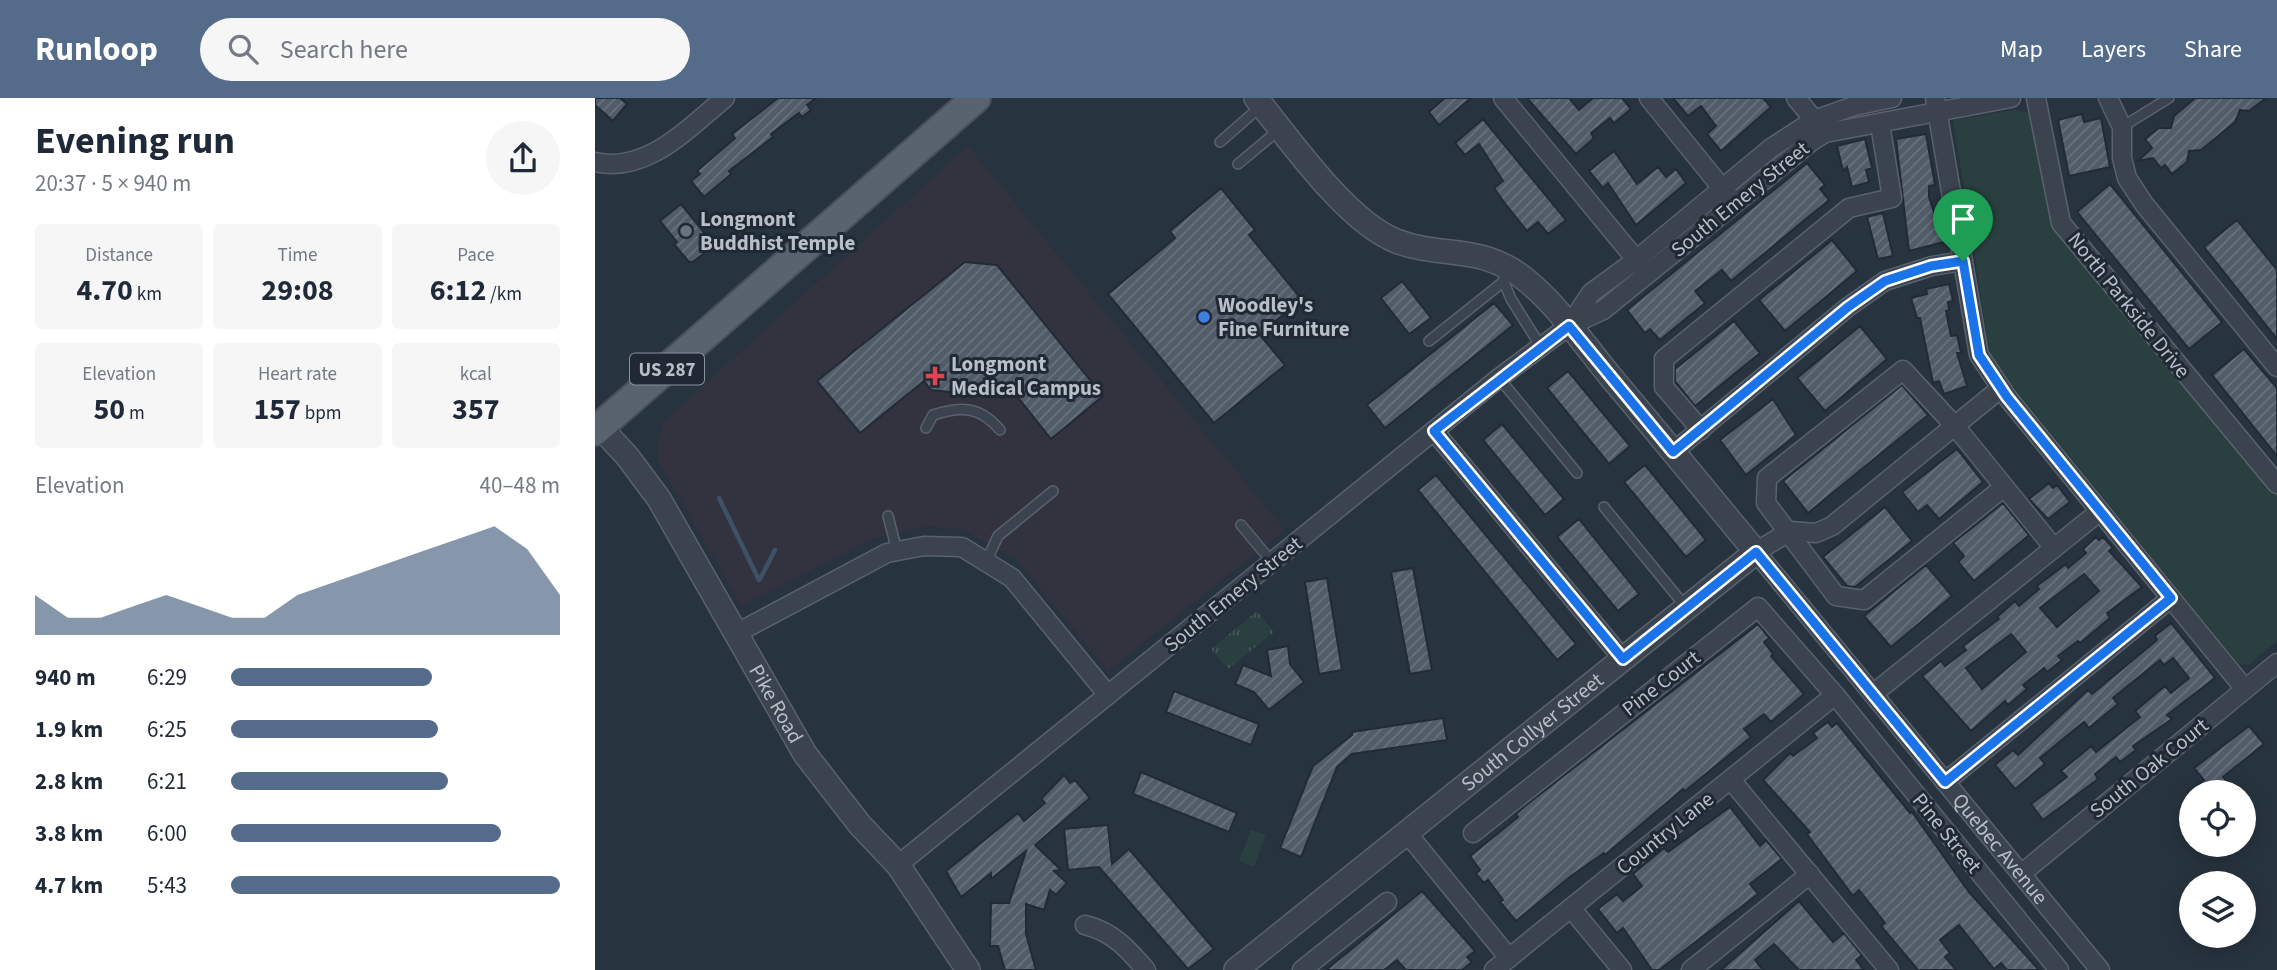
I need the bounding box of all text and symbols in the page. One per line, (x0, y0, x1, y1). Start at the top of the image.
search box (200, 18, 690, 81)
text: Runloop (35, 26, 158, 73)
icon: search (224, 30, 262, 68)
text: Search here (280, 31, 408, 68)
text: Map (2000, 32, 2043, 67)
text: Layers (2081, 32, 2146, 67)
text: Share (2184, 32, 2242, 67)
text: Evening run (35, 114, 235, 168)
button: share (486, 121, 560, 195)
street label: South Emery Street (1664, 134, 1816, 264)
text: 20:37 · 5 × 940 m (35, 167, 191, 200)
pin (1933, 189, 1993, 261)
icon: arrive (1944, 200, 1982, 238)
place label: Longmont Buddhist Temple (700, 204, 856, 258)
marker: Longmont Buddhist Temple (678, 223, 694, 239)
street label: North Parkside Drive (2061, 226, 2197, 384)
text: Distance (85, 242, 153, 269)
text: Time (277, 242, 318, 269)
text: Pace (457, 242, 494, 269)
text: 4.70 (76, 269, 133, 312)
text: 29:08 (261, 269, 334, 312)
text: 6:12 (430, 269, 486, 312)
text: km (133, 281, 162, 308)
text: /km (486, 281, 522, 308)
place label: Woodley's Fine Furniture (1218, 290, 1350, 344)
marker: Woodley's Fine Furniture (1196, 309, 1212, 325)
place label: Longmont Medical Campus (951, 349, 1101, 403)
road number: US 287 (630, 354, 704, 384)
text: Elevation (82, 361, 156, 388)
text: Heart rate (258, 361, 337, 388)
text: kcal (460, 361, 492, 388)
marker: Longmont Medical Campus (925, 366, 945, 386)
text: 50 (94, 388, 125, 431)
text: 157 (253, 388, 301, 431)
text: 357 (452, 388, 500, 431)
text: m (125, 400, 145, 427)
text: bpm (301, 400, 342, 427)
text: Elevation (35, 469, 125, 502)
text: 40–48 m (480, 469, 560, 502)
street label: South Emery Street (1157, 529, 1309, 659)
street label: Pine Court (1615, 643, 1707, 723)
street label: Pike Road (742, 658, 811, 749)
text: 940 m (35, 661, 96, 694)
text: 6:29 (147, 661, 187, 694)
street label: South Collyer Street (1454, 665, 1610, 799)
street label: South Oak Court (2083, 711, 2215, 825)
text: 1.9 km (35, 713, 103, 746)
text: 6:25 (147, 713, 187, 746)
text: 2.8 km (35, 765, 103, 798)
text: 6:21 (147, 765, 187, 798)
map controls (2179, 780, 2256, 948)
button: locate (2179, 780, 2256, 857)
street label: Country Lane (1610, 784, 1720, 882)
street label: Pine Street (1905, 786, 1989, 880)
street label: Quebec Avenue (1945, 787, 2055, 911)
text: 3.8 km (35, 817, 103, 850)
text: 6:00 (147, 817, 187, 850)
text: 4.7 km (35, 869, 103, 902)
text: 5:43 (147, 869, 187, 902)
button: layers (2179, 871, 2256, 948)

